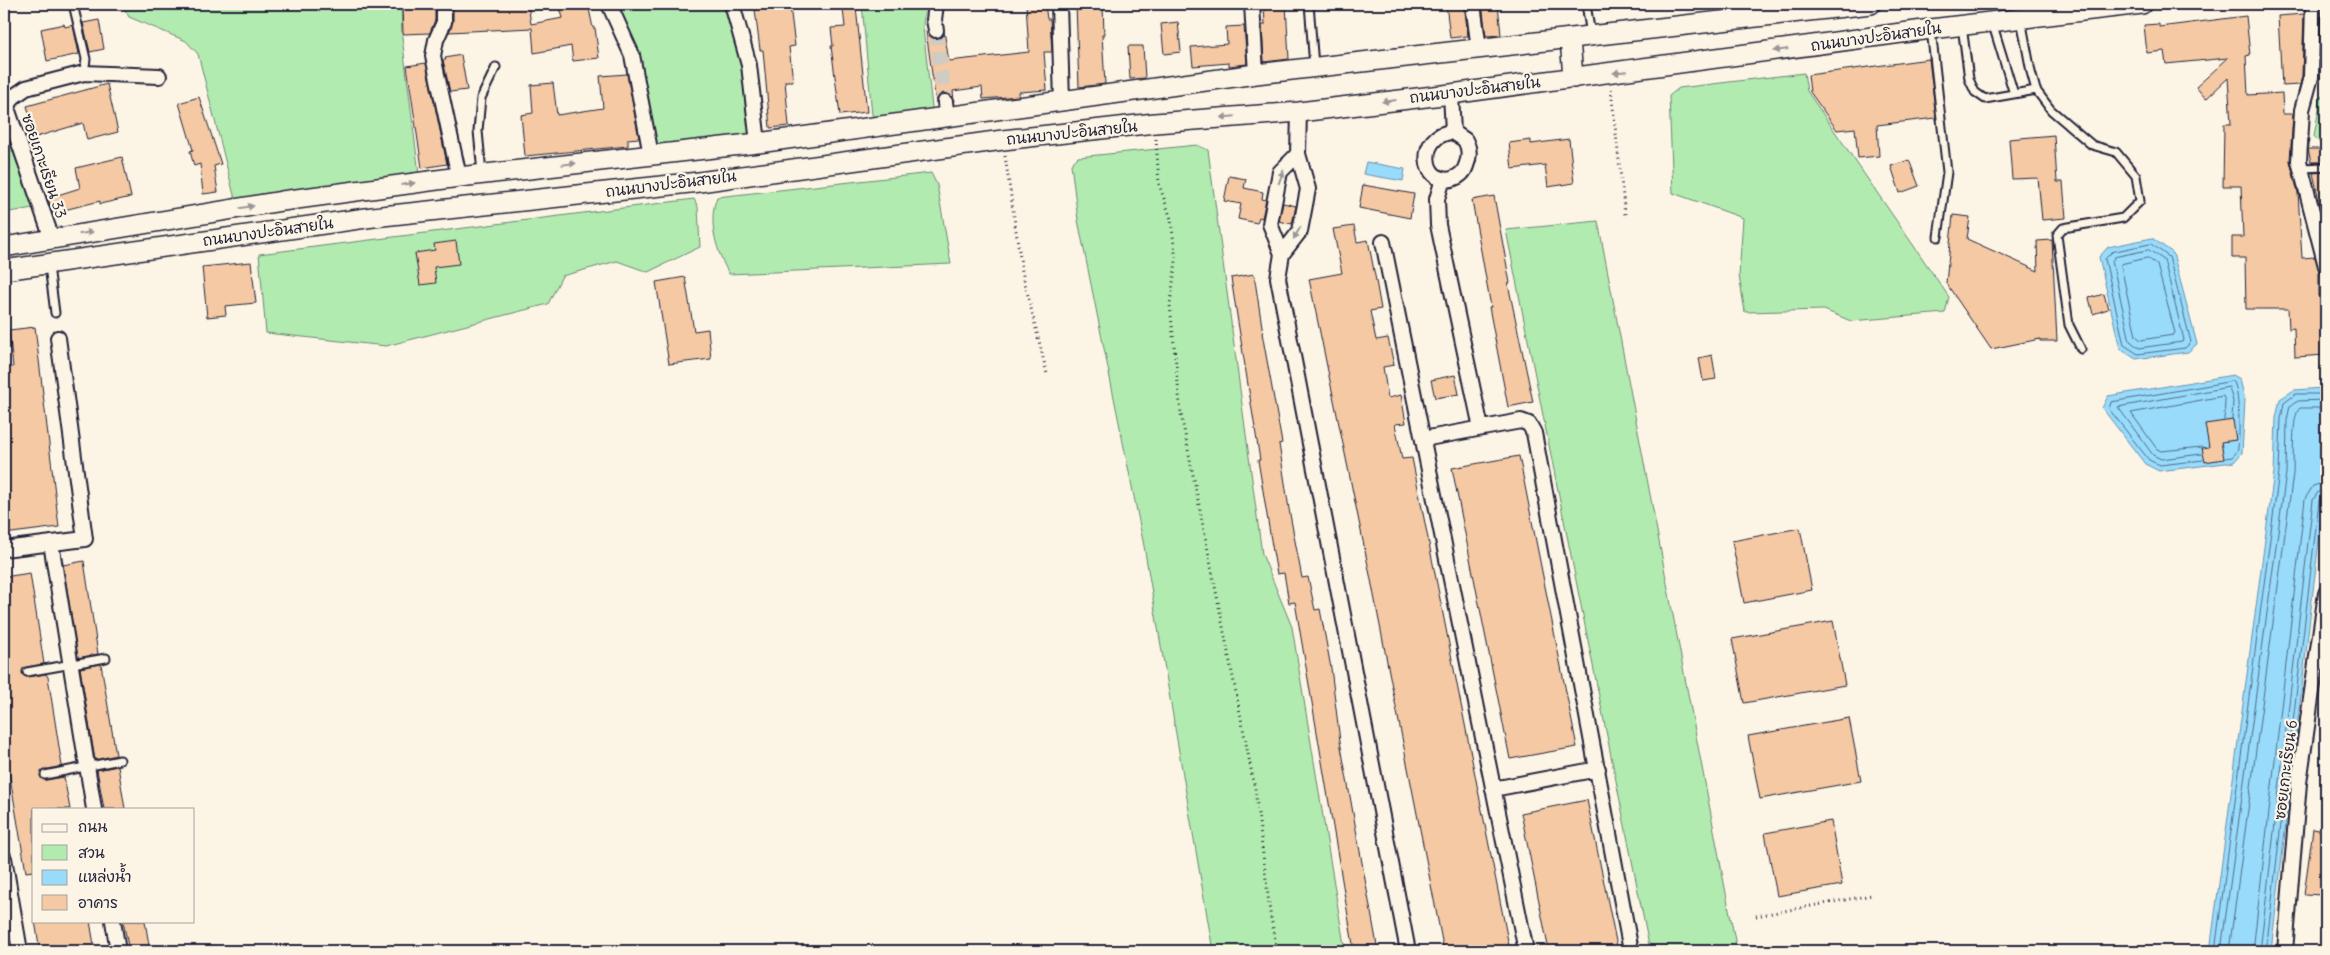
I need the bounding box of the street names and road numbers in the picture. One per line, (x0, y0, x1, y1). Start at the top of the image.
street label: ถนนบางปะอินสายใน (1809, 18, 1942, 55)
street label: ถนนบางปะอินสายใน (1408, 72, 1541, 107)
street label: ซอยเกาะเรียน 33 (18, 111, 71, 221)
street label: ถนนบางปะอินสายใน (1005, 116, 1138, 149)
street label: ถนนบางปะอินสายใน (604, 166, 737, 201)
street label: ถนนบางปะอินสายใน (201, 213, 334, 250)
street label: ซอยเกาะเรียน 6 (2270, 719, 2301, 821)

